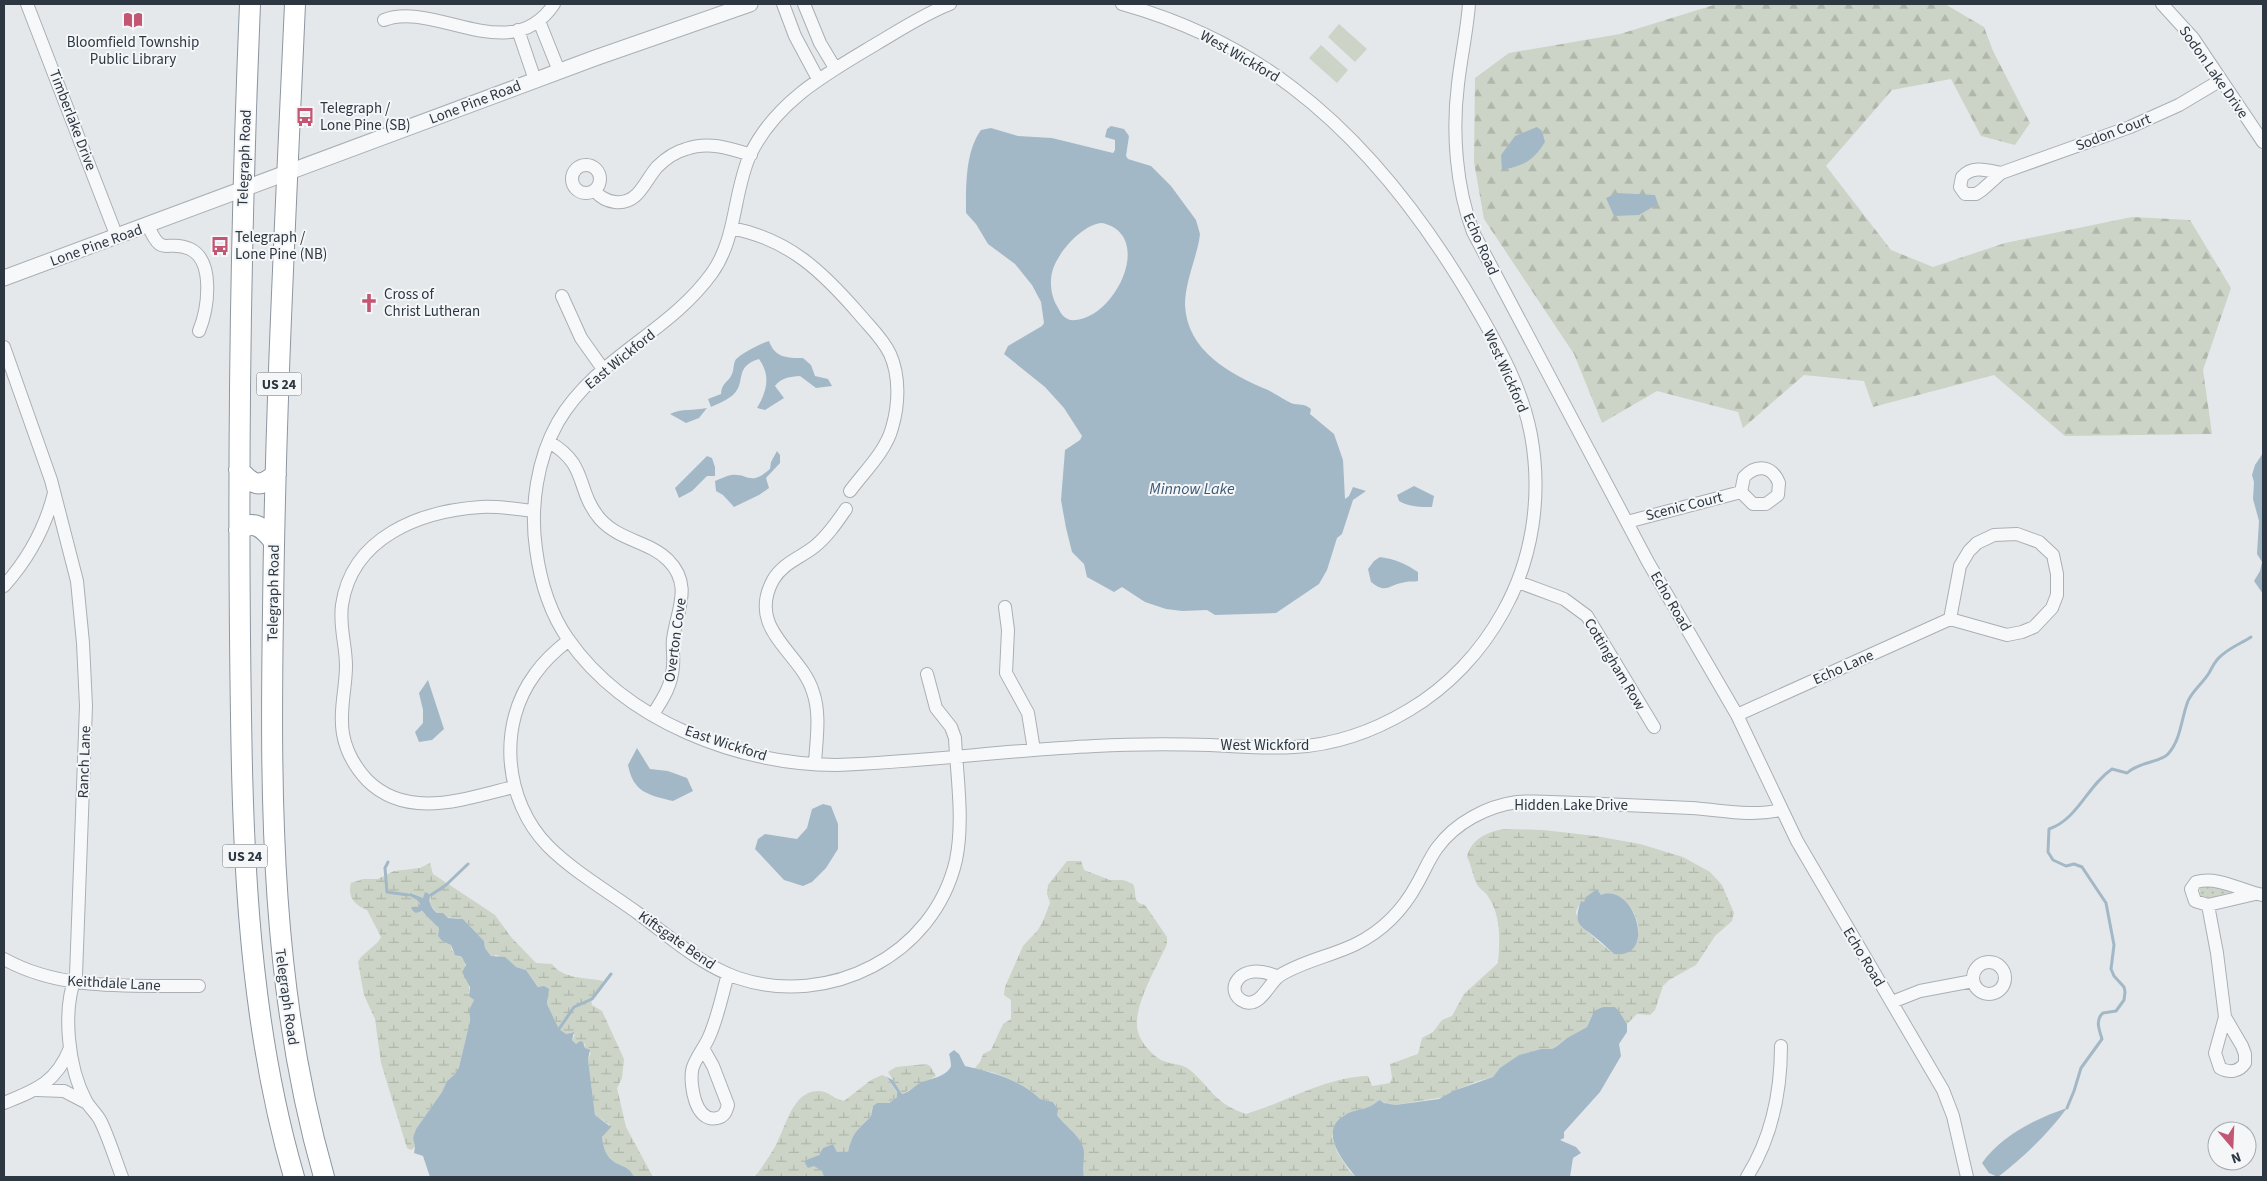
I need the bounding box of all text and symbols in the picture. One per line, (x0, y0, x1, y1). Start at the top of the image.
library icon: Bloomfield Township Public Library (122, 9, 144, 31)
street label: Sodon Lake Drive (2174, 22, 2253, 123)
street label: West Wickford (1196, 25, 1283, 88)
place label: Bloomfield Township Public Library (67, 32, 199, 70)
street label: Timberlake Drive (44, 67, 101, 174)
street label: Lone Pine Road (426, 75, 524, 130)
place label: Telegraph / Lone Pine (SB) (320, 98, 411, 136)
bus stop icon: Telegraph / Lone Pine (SB) (294, 106, 316, 128)
street label: Telegraph Road (232, 109, 257, 207)
street label: Sodon Court (2073, 109, 2154, 156)
street label: Echo Road (1458, 210, 1504, 279)
street label: Lone Pine Road (47, 219, 145, 272)
place label: Telegraph / Lone Pine (NB) (235, 227, 327, 265)
bus stop icon: Telegraph / Lone Pine (NB) (209, 235, 231, 257)
place label: Cross of Christ Lutheran (384, 284, 480, 322)
church icon: Cross of Christ Lutheran (358, 292, 380, 314)
street label: East Wickford (581, 324, 660, 394)
street label: West Wickford (1478, 326, 1533, 416)
road number: US 24 (256, 372, 302, 396)
water label: Minnow Lake (1149, 478, 1235, 500)
street label: Scenic Court (1643, 487, 1725, 526)
street label: Telegraph Road (262, 544, 285, 642)
street label: Echo Road (1645, 567, 1696, 635)
street label: Overton Cove (659, 597, 692, 684)
street label: Cottingham Row (1579, 614, 1650, 714)
street label: Echo Lane (1810, 645, 1877, 690)
street label: East Wickford (682, 720, 770, 767)
street label: Ranch Lane (73, 725, 96, 799)
street label: West Wickford (1221, 735, 1309, 756)
street label: Hidden Lake Drive (1514, 795, 1628, 816)
road number: US 24 (222, 844, 268, 868)
street label: Kiftsgate Bend (634, 906, 720, 975)
street label: Echo Road (1838, 924, 1890, 991)
street label: Telegraph Road (269, 947, 304, 1047)
street label: Keithdale Lane (67, 971, 161, 996)
north arrow (2207, 1121, 2257, 1171)
text: N (2228, 1146, 2244, 1168)

